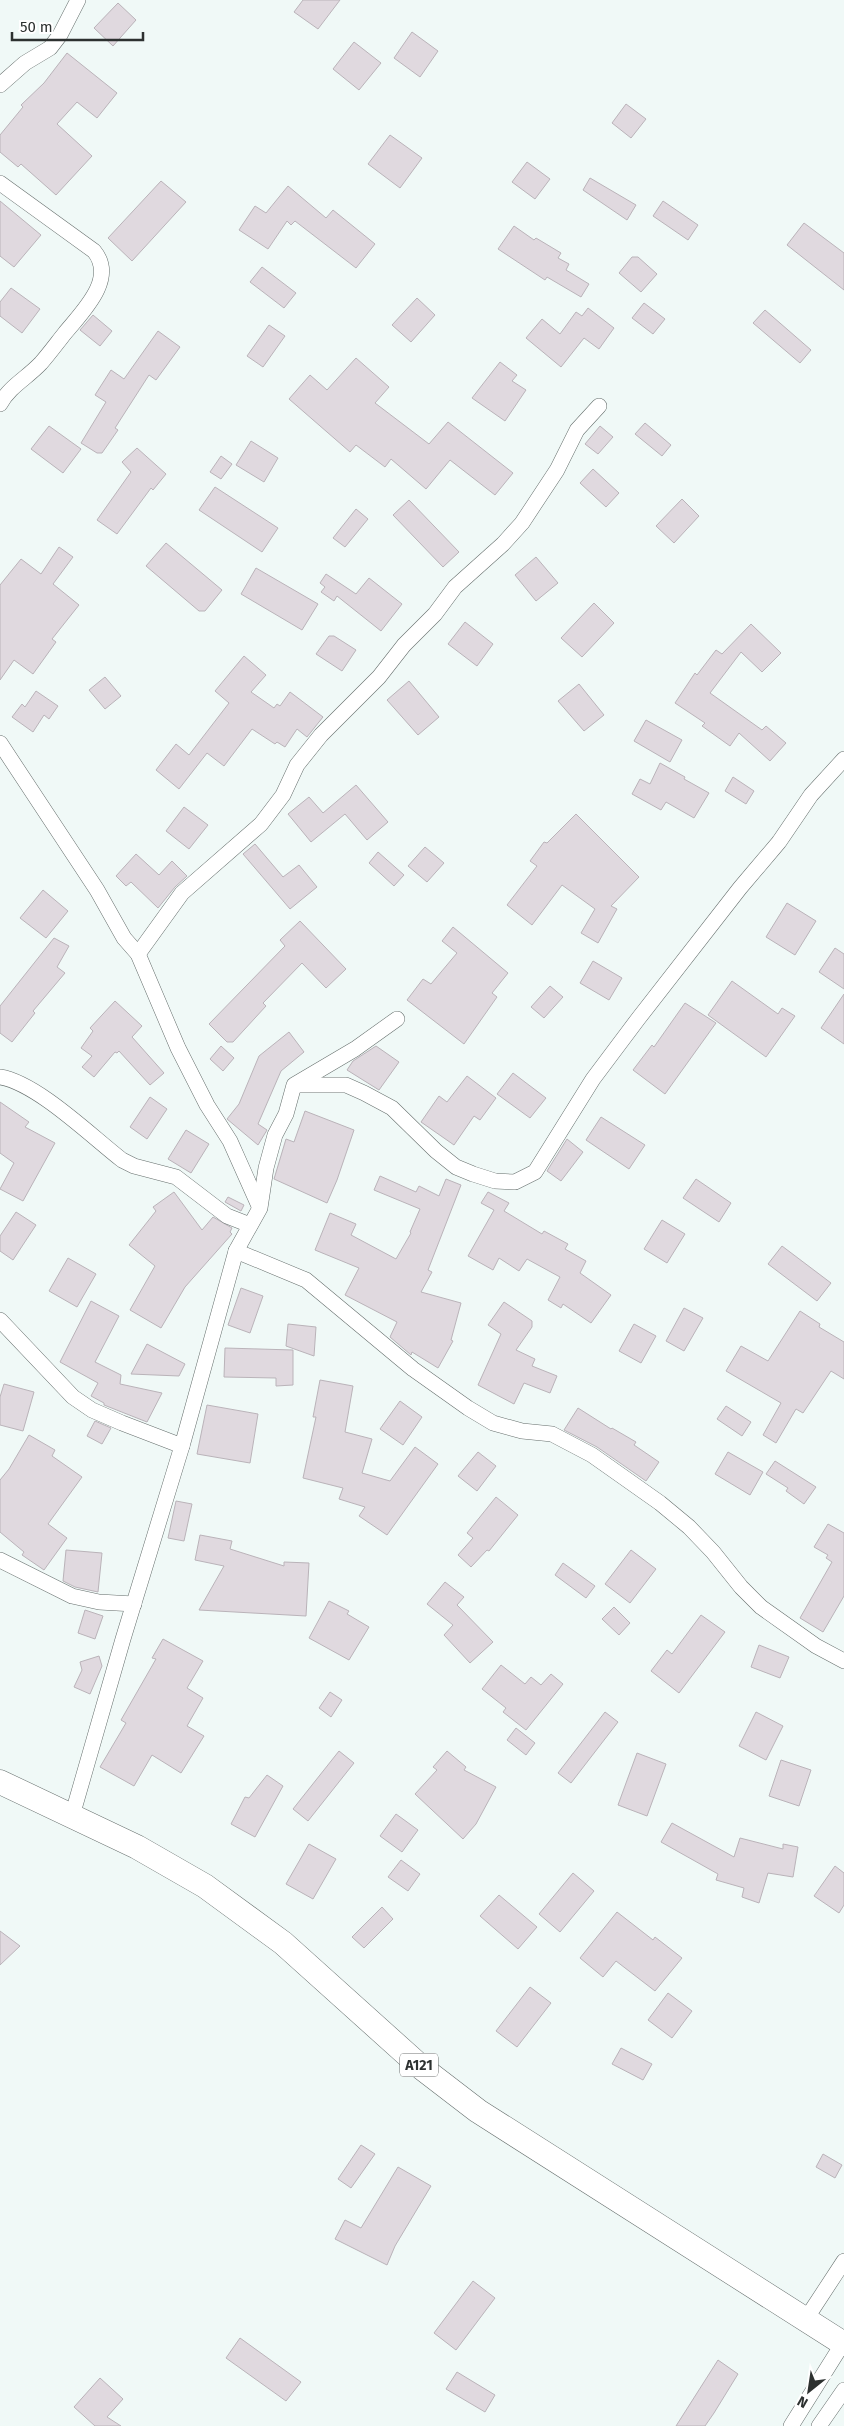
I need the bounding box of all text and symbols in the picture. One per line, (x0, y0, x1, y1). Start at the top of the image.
scale bar (12, 10, 144, 42)
text: 50 m (20, 18, 53, 36)
road number: A121 (400, 2054, 438, 2076)
north arrow (784, 2366, 834, 2416)
text: N (794, 2392, 811, 2412)

